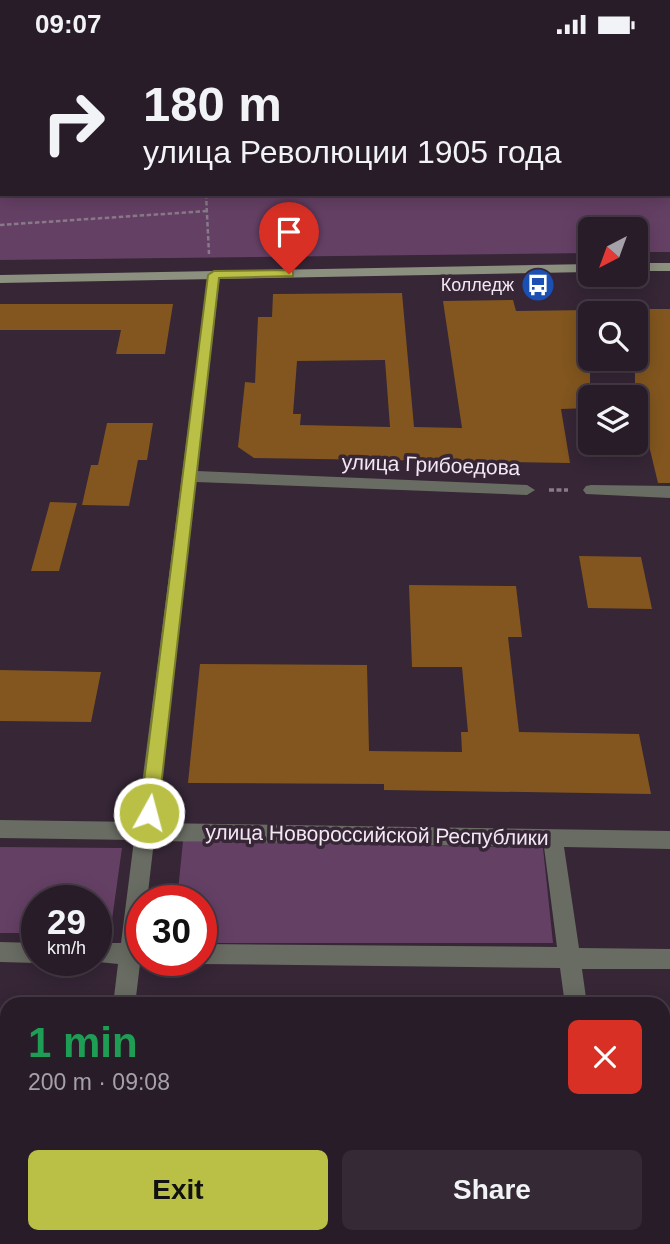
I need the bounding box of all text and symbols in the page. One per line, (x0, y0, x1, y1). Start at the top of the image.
text: 09:07 (35, 9, 102, 39)
icon: right (28, 77, 119, 168)
text: 180 m (143, 77, 282, 131)
text: улица Революции 1905 года (143, 134, 562, 170)
pin (259, 202, 319, 274)
icon: arrive (270, 213, 308, 251)
north arrow (578, 217, 648, 287)
map controls (578, 217, 648, 455)
bus stop icon: Колледж (519, 266, 557, 304)
place label: Колледж (441, 275, 514, 295)
button: search (578, 301, 648, 371)
button: layers (578, 385, 648, 455)
street label: улица Грибоедова (341, 450, 521, 479)
position arrow (112, 776, 186, 850)
street label: улица Новороссийской Республики (205, 820, 549, 849)
speed limit sign: 30 (126, 885, 217, 976)
text: 29 (47, 902, 86, 941)
text: km/h (47, 938, 86, 958)
text: 1 min (28, 1019, 138, 1066)
button: close (568, 1020, 642, 1094)
text: 200 m · 09:08 (28, 1069, 170, 1095)
button: Exit (28, 1150, 328, 1230)
button: Share (342, 1150, 642, 1230)

